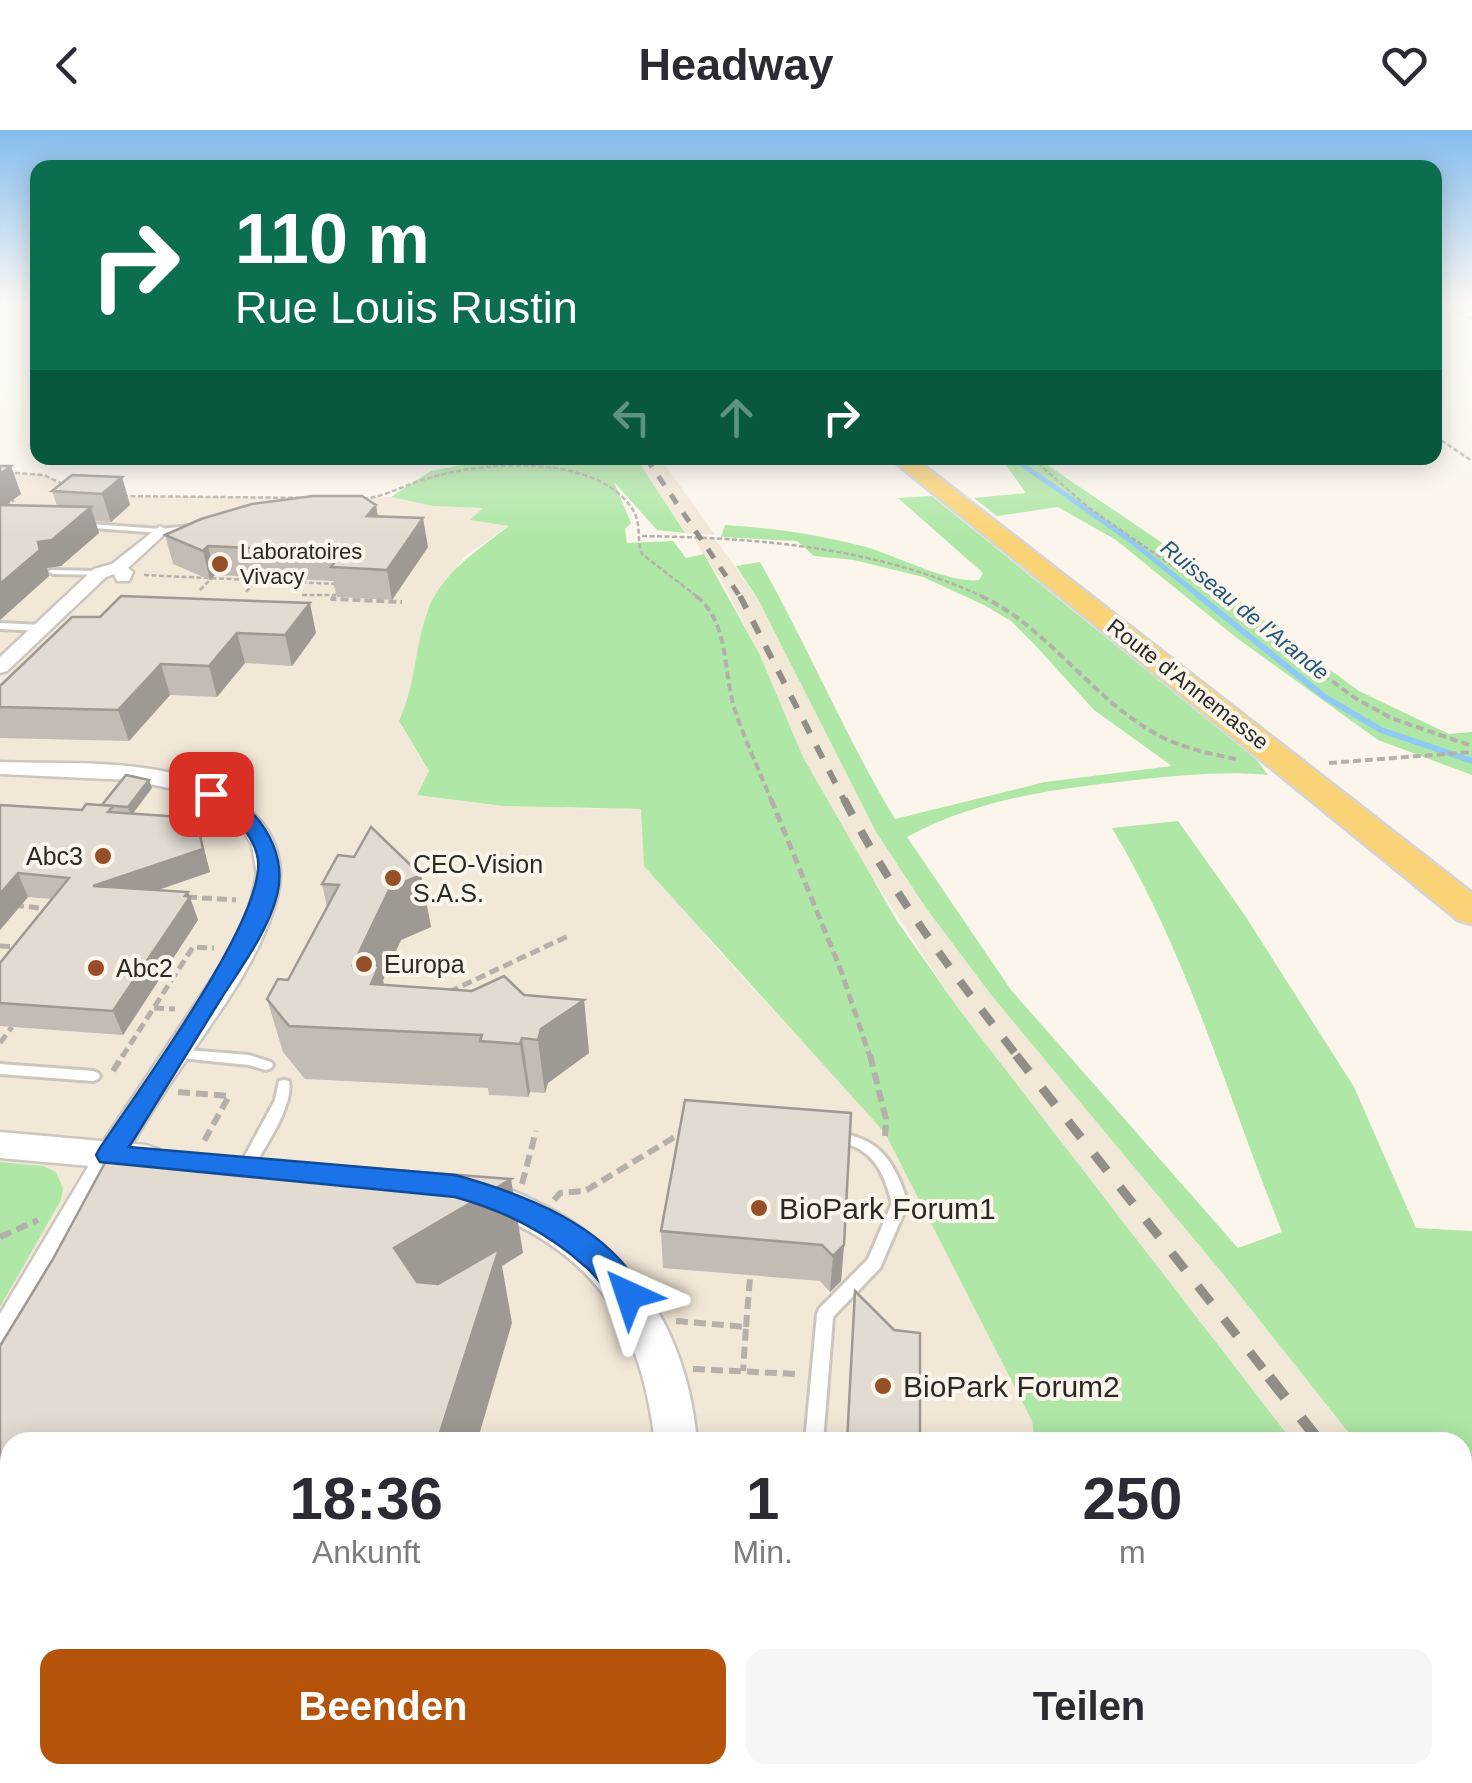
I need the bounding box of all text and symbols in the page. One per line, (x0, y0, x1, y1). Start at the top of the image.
icon: back (40, 38, 95, 93)
icon: heart (1377, 38, 1432, 93)
text: Headway (638, 39, 834, 90)
icon: right (70, 200, 200, 330)
text: 110 m (235, 200, 430, 278)
text: Rue Louis Rustin (235, 282, 578, 333)
icon: left (604, 390, 659, 445)
icon: ahead (709, 390, 764, 445)
icon: right (814, 390, 869, 445)
water label: Ruisseau de l'Arande (1156, 535, 1334, 685)
place label: Laboratoires Vivacy (240, 539, 362, 589)
marker: Laboratoires Vivacy (209, 553, 231, 575)
street label: Route d'Annemasse (1103, 613, 1273, 755)
pin (169, 752, 254, 837)
icon: arrive (184, 767, 239, 822)
place label: Abc3 (26, 842, 83, 870)
marker: Abc3 (92, 845, 114, 867)
place label: CEO-Vision S.A.S. (413, 850, 543, 907)
marker: CEO-Vision S.A.S. (382, 867, 404, 889)
place label: Europa (384, 950, 465, 978)
marker: Europa (353, 953, 375, 975)
place label: Abc2 (116, 954, 173, 982)
marker: Abc2 (85, 957, 107, 979)
place label: BioPark Forum1 (779, 1192, 996, 1225)
marker: BioPark Forum1 (748, 1197, 770, 1219)
position arrow (577, 1243, 681, 1347)
place label: BioPark Forum2 (903, 1370, 1120, 1403)
marker: BioPark Forum2 (872, 1375, 894, 1397)
text: 18:36 (289, 1465, 443, 1532)
text: 1 (746, 1465, 779, 1532)
text: 250 (1082, 1465, 1182, 1532)
text: Ankunft (312, 1534, 420, 1570)
text: Min. (732, 1534, 793, 1570)
text: m (1119, 1534, 1146, 1570)
button: Beenden (40, 1649, 726, 1764)
button: Teilen (746, 1649, 1432, 1764)

